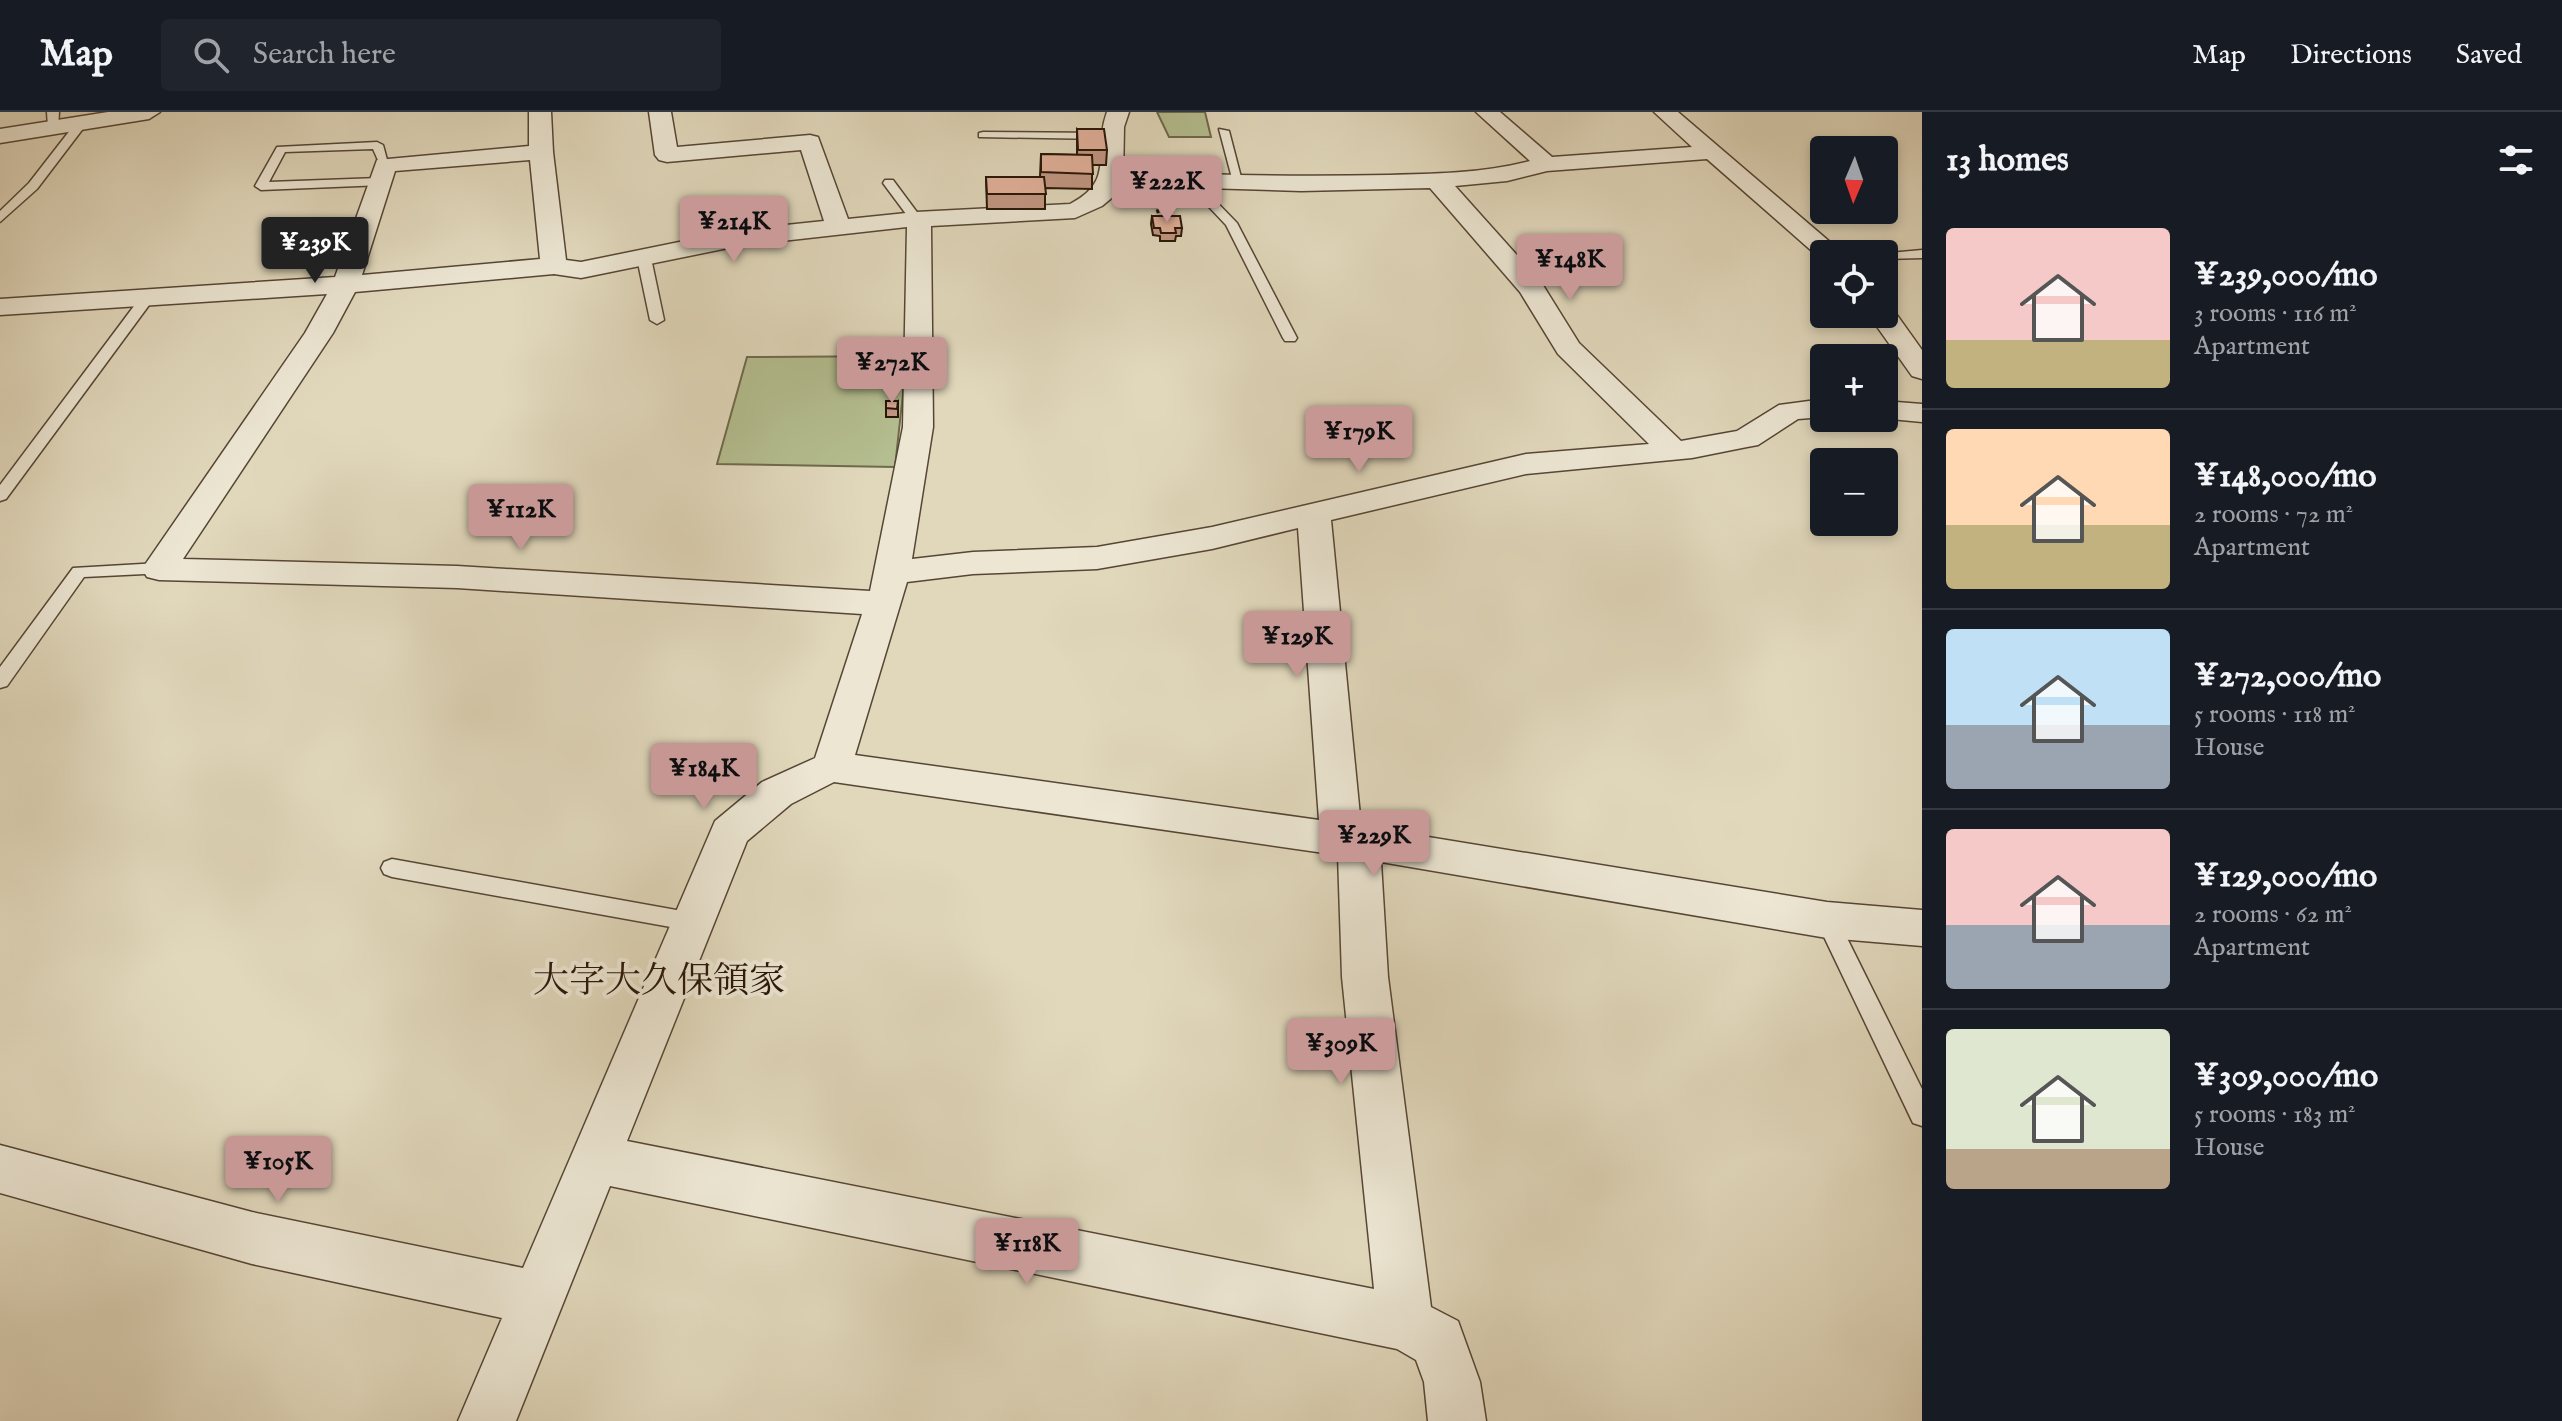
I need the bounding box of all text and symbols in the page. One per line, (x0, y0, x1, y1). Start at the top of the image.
search box (161, 19, 721, 91)
text: Map (40, 31, 113, 79)
icon: search (189, 33, 233, 77)
text: Search here (253, 36, 396, 74)
text: Map (2192, 38, 2246, 73)
text: Directions (2290, 38, 2412, 73)
text: Saved (2456, 38, 2522, 73)
north arrow (1810, 136, 1898, 224)
map controls (1810, 136, 1898, 536)
icon: filters (2494, 138, 2538, 182)
text: 13 homes (1946, 139, 2069, 182)
pin: ¥222K (1111, 156, 1223, 224)
text: ¥222K (1130, 165, 1204, 198)
pin: ¥214K (678, 196, 790, 264)
text: ¥214K (698, 205, 770, 238)
pin: ¥239K (259, 217, 371, 285)
text: ¥239K (279, 226, 351, 259)
pin: ¥148K (1514, 234, 1626, 302)
button: locate (1810, 240, 1898, 328)
text: ¥148K (1535, 243, 1605, 276)
text: ¥239,000/mo (2194, 254, 2377, 297)
icon: home (2010, 260, 2106, 356)
text: 3 rooms · 116 m² (2194, 297, 2357, 330)
text: Apartment (2194, 330, 2310, 363)
pin: ¥272K (836, 337, 948, 405)
button: + (1810, 344, 1898, 432)
text: ¥272K (855, 346, 929, 379)
pin: ¥179K (1303, 406, 1415, 474)
text: ¥179K (1324, 415, 1394, 448)
button: − (1810, 448, 1898, 536)
text: ¥148,000/mo (2194, 455, 2377, 498)
icon: home (2010, 461, 2106, 557)
pin: ¥112K (465, 484, 577, 552)
text: ¥112K (486, 493, 556, 526)
text: 2 rooms · 72 m² (2194, 498, 2353, 531)
text: Apartment (2194, 531, 2310, 564)
pin: ¥129K (1241, 611, 1353, 679)
text: ¥129K (1262, 620, 1333, 653)
text: ¥272,000/mo (2194, 655, 2381, 698)
icon: home (2010, 661, 2106, 757)
text: 5 rooms · 118 m² (2194, 698, 2356, 731)
text: House (2194, 731, 2264, 764)
pin: ¥184K (648, 743, 760, 811)
text: ¥184K (669, 752, 739, 785)
pin: ¥229K (1318, 810, 1430, 878)
text: ¥229K (1337, 819, 1411, 852)
text: ¥129,000/mo (2194, 855, 2377, 898)
icon: home (2010, 861, 2106, 957)
text: 2 rooms · 62 m² (2194, 898, 2352, 931)
text: Apartment (2194, 931, 2310, 964)
district label: 大字大久保領家 (533, 959, 785, 1005)
pin: ¥309K (1285, 1018, 1397, 1086)
text: ¥309K (1305, 1027, 1377, 1060)
text: ¥309,000/mo (2194, 1055, 2378, 1098)
icon: home (2010, 1061, 2106, 1157)
text: 5 rooms · 183 m² (2194, 1098, 2356, 1131)
text: House (2194, 1131, 2264, 1164)
pin: ¥105K (222, 1136, 334, 1204)
text: ¥105K (243, 1145, 313, 1178)
pin: ¥118K (971, 1218, 1083, 1286)
text: ¥118K (993, 1227, 1061, 1260)

